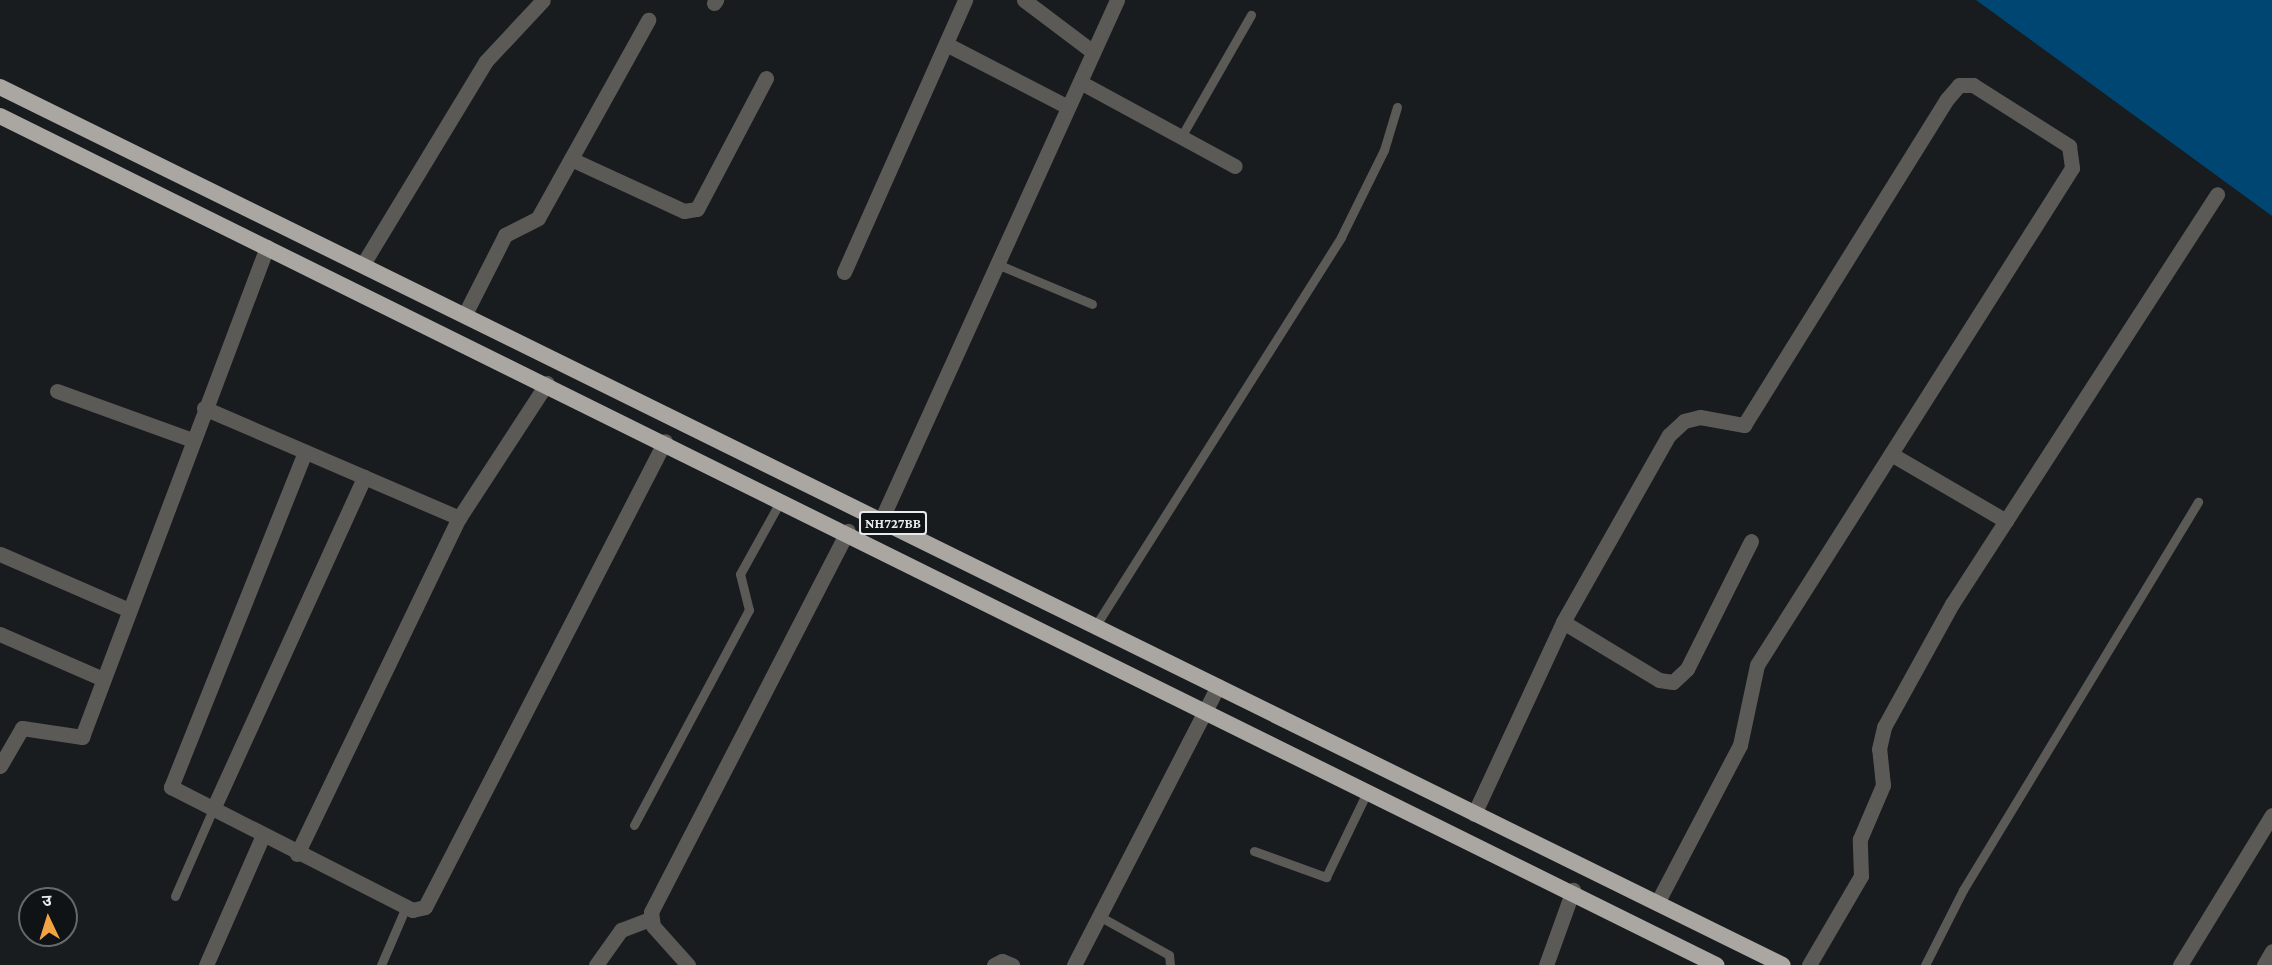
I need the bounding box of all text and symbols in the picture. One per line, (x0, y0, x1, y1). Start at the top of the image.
road number: NH727BB (858, 512, 928, 534)
north arrow (18, 887, 78, 947)
text: उ (42, 892, 52, 909)

